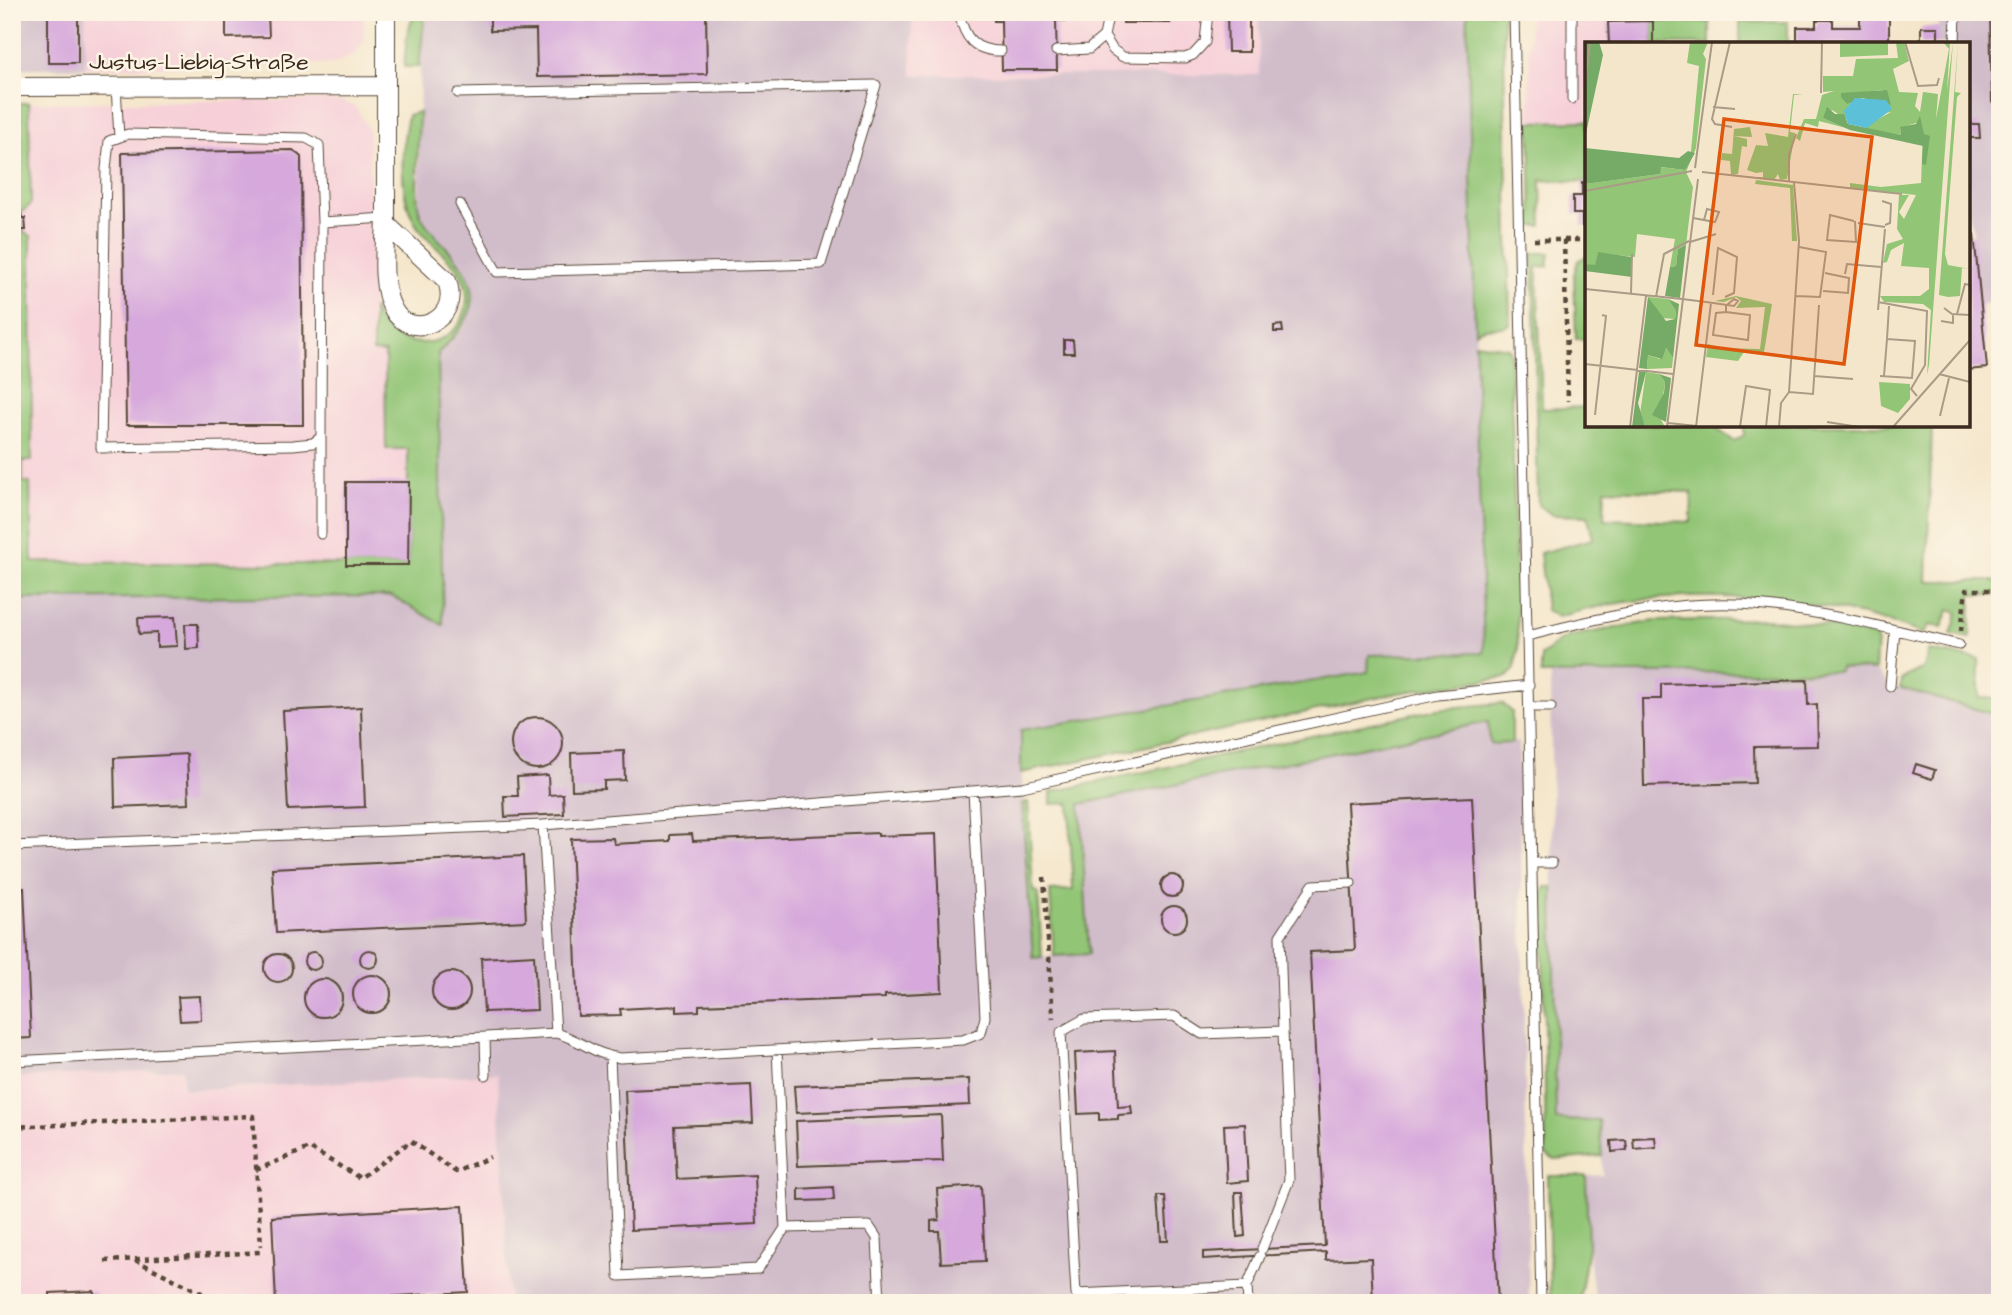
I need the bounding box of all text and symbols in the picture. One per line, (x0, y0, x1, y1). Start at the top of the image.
inset map (1585, 42, 1970, 427)
street label: Justus-Liebig-Straße (89, 46, 309, 79)

